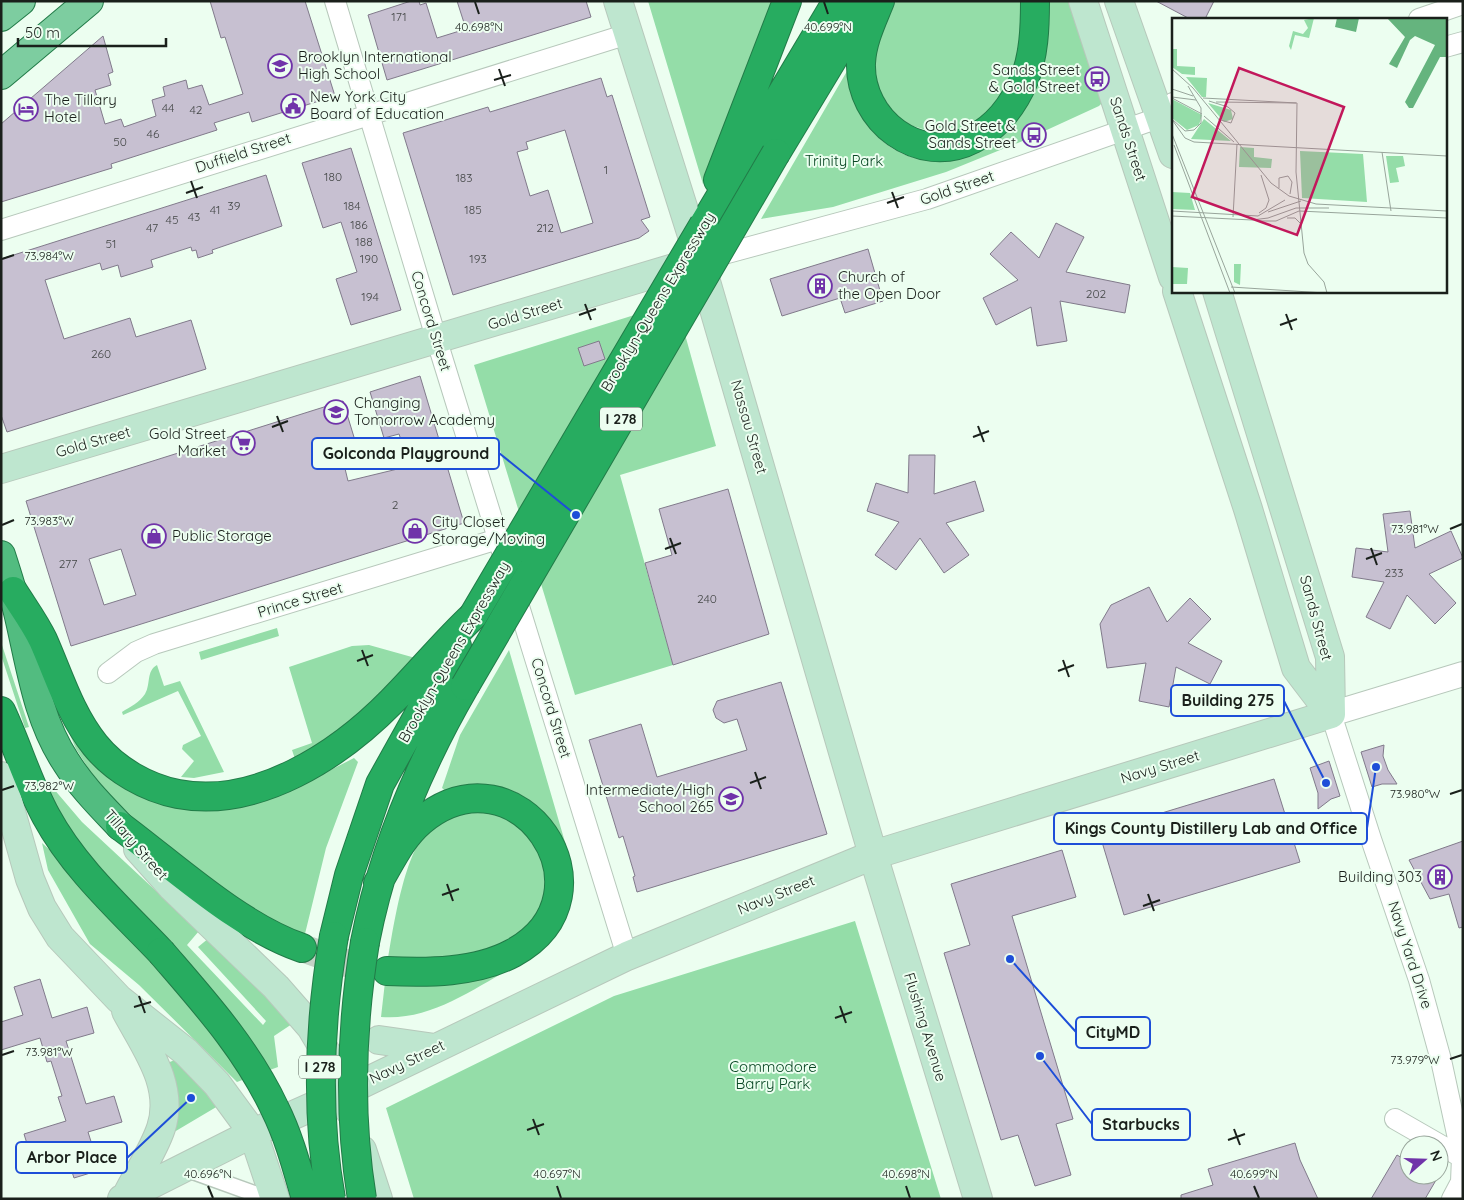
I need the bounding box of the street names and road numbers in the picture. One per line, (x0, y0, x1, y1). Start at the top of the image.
street label: Sands Street (1106, 94, 1151, 183)
street label: Duffield Street (193, 128, 293, 177)
street label: Gold Street (917, 166, 996, 209)
street label: Brooklyn-Queens Expressway (596, 208, 719, 395)
street label: Concord Street (407, 268, 456, 373)
street label: Gold Street (485, 293, 564, 334)
street label: Nassau Street (727, 378, 772, 476)
road number: I 278 (600, 408, 642, 430)
street label: Gold Street (53, 422, 132, 461)
street label: Brooklyn-Queens Expressway (394, 558, 513, 746)
street label: Sands Street (1296, 573, 1337, 663)
street label: Prince Street (255, 578, 345, 621)
street label: Concord Street (527, 655, 576, 760)
street label: Navy Street (1118, 746, 1202, 788)
street label: Tillary Street (100, 805, 172, 884)
street label: Navy Street (735, 870, 817, 919)
street label: Navy Yard Drive (1384, 899, 1437, 1011)
street label: Flushing Avenue (900, 970, 951, 1083)
street label: Navy Street (366, 1035, 448, 1088)
road number: I 278 (299, 1056, 341, 1078)

